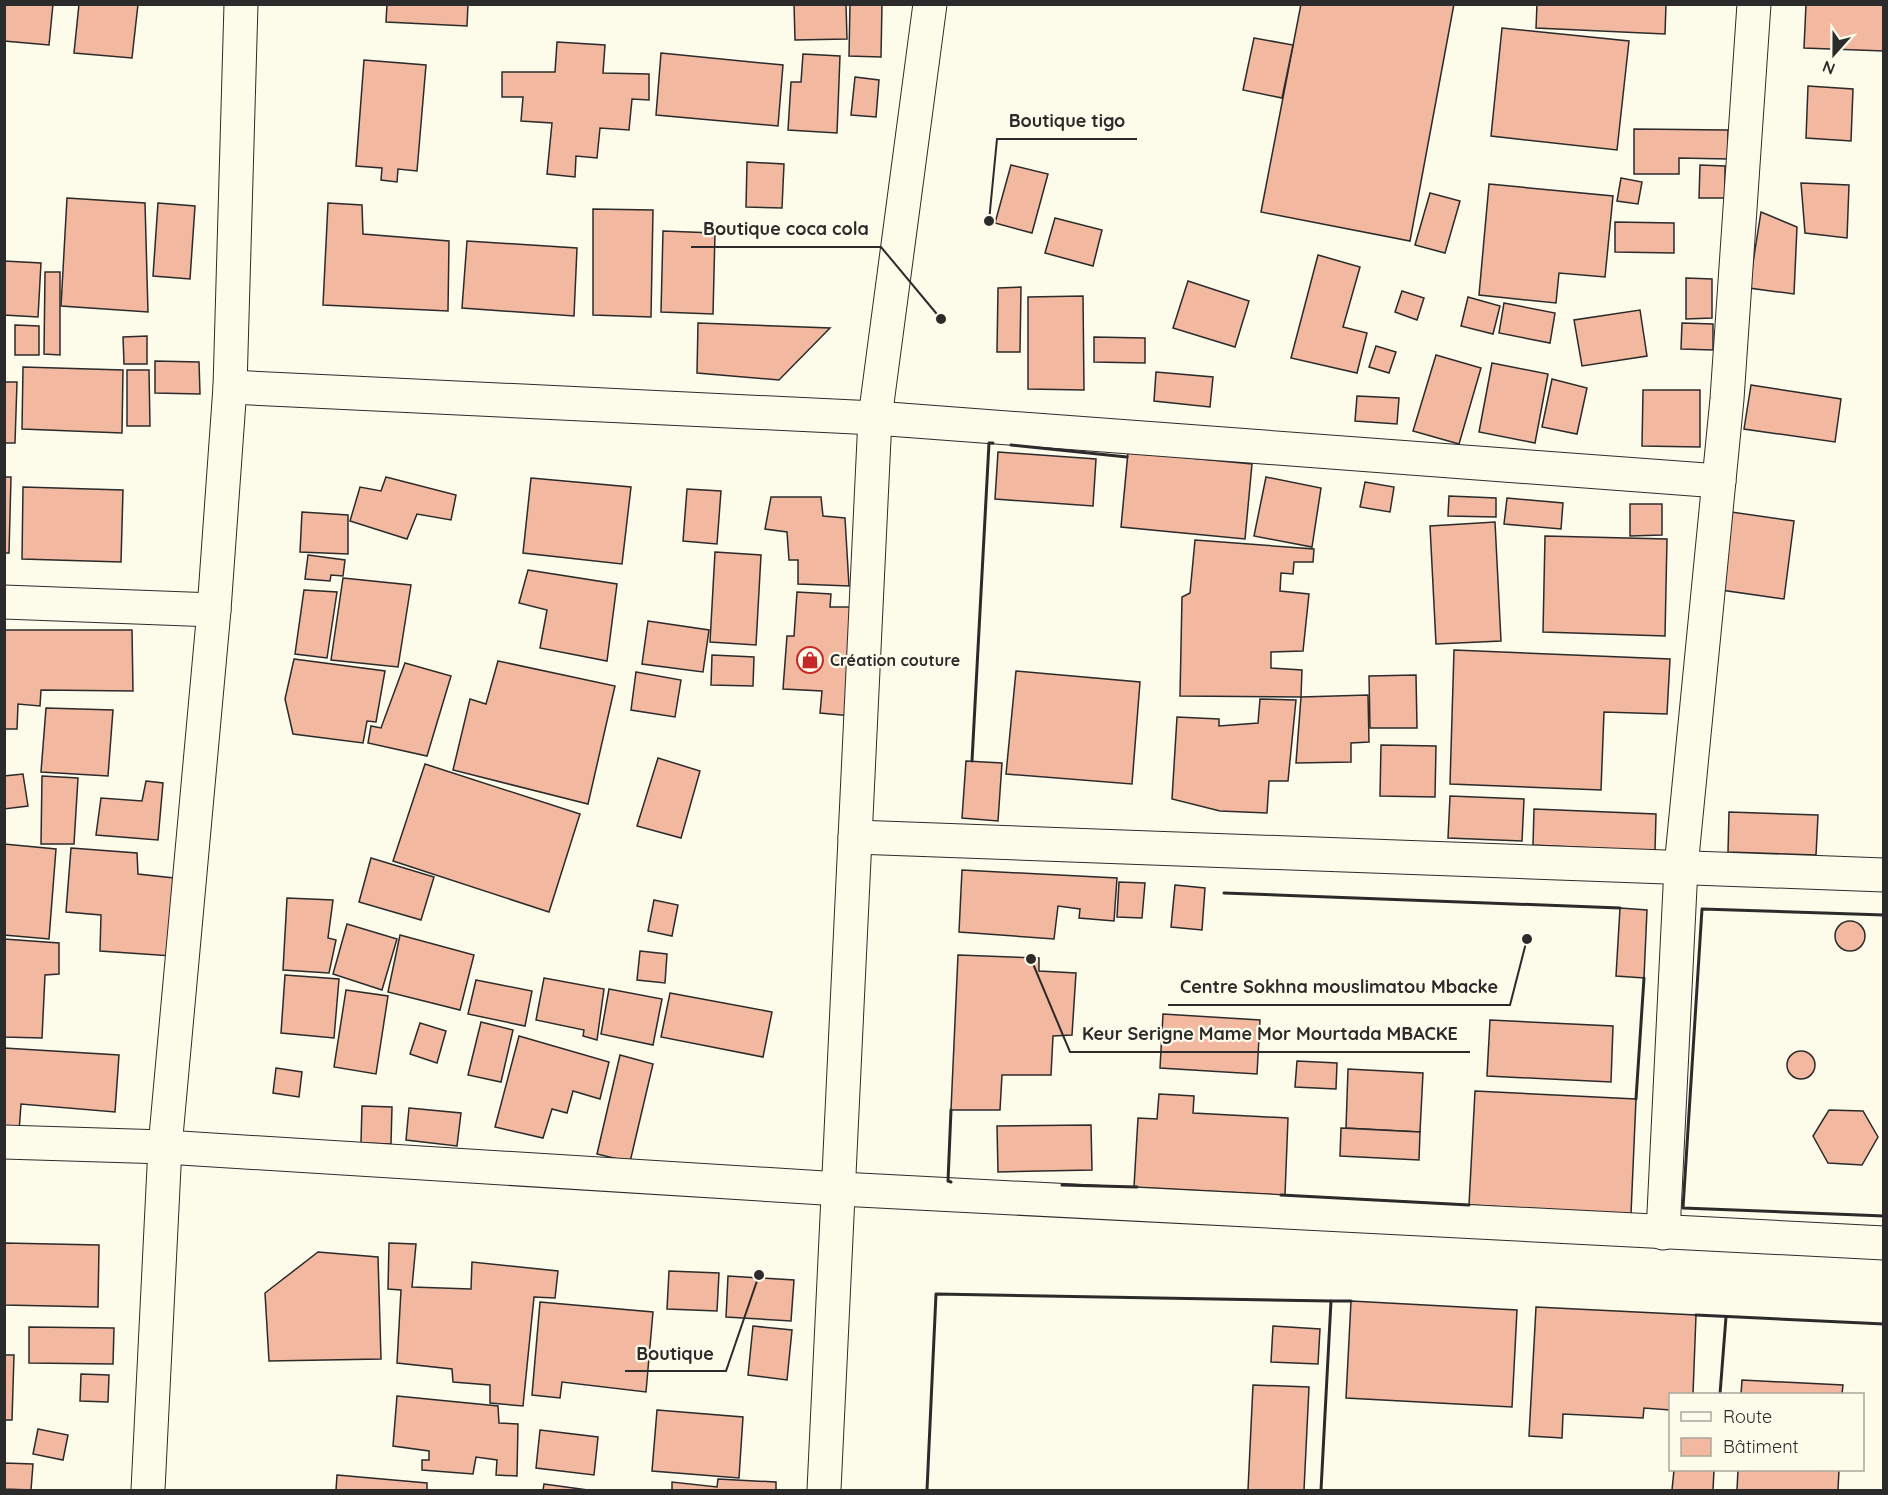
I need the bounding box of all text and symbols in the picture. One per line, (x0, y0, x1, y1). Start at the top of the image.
north arrow (1804, 24, 1864, 84)
text: N (1820, 57, 1838, 79)
callout: Boutique tigo (997, 103, 1137, 139)
text: Boutique tigo (1009, 109, 1125, 132)
callout: Boutique coca cola (691, 211, 881, 247)
text: Boutique coca cola (703, 217, 869, 240)
shop icon: Création couture (795, 645, 825, 675)
place label: Création couture (830, 650, 960, 670)
callout: Centre Sokhna mouslimatou Mbacke (1168, 969, 1510, 1005)
text: Centre Sokhna mouslimatou Mbacke (1180, 975, 1498, 998)
callout: Keur Serigne Mame Mor Mourtada MBACKE (1070, 1016, 1470, 1052)
text: Keur Serigne Mame Mor Mourtada MBACKE (1082, 1022, 1458, 1045)
callout: Boutique (625, 1335, 726, 1371)
text: Boutique (636, 1342, 714, 1365)
legend (1669, 1393, 1864, 1471)
text: Route (1723, 1405, 1772, 1428)
text: Bâtiment (1723, 1435, 1799, 1458)

